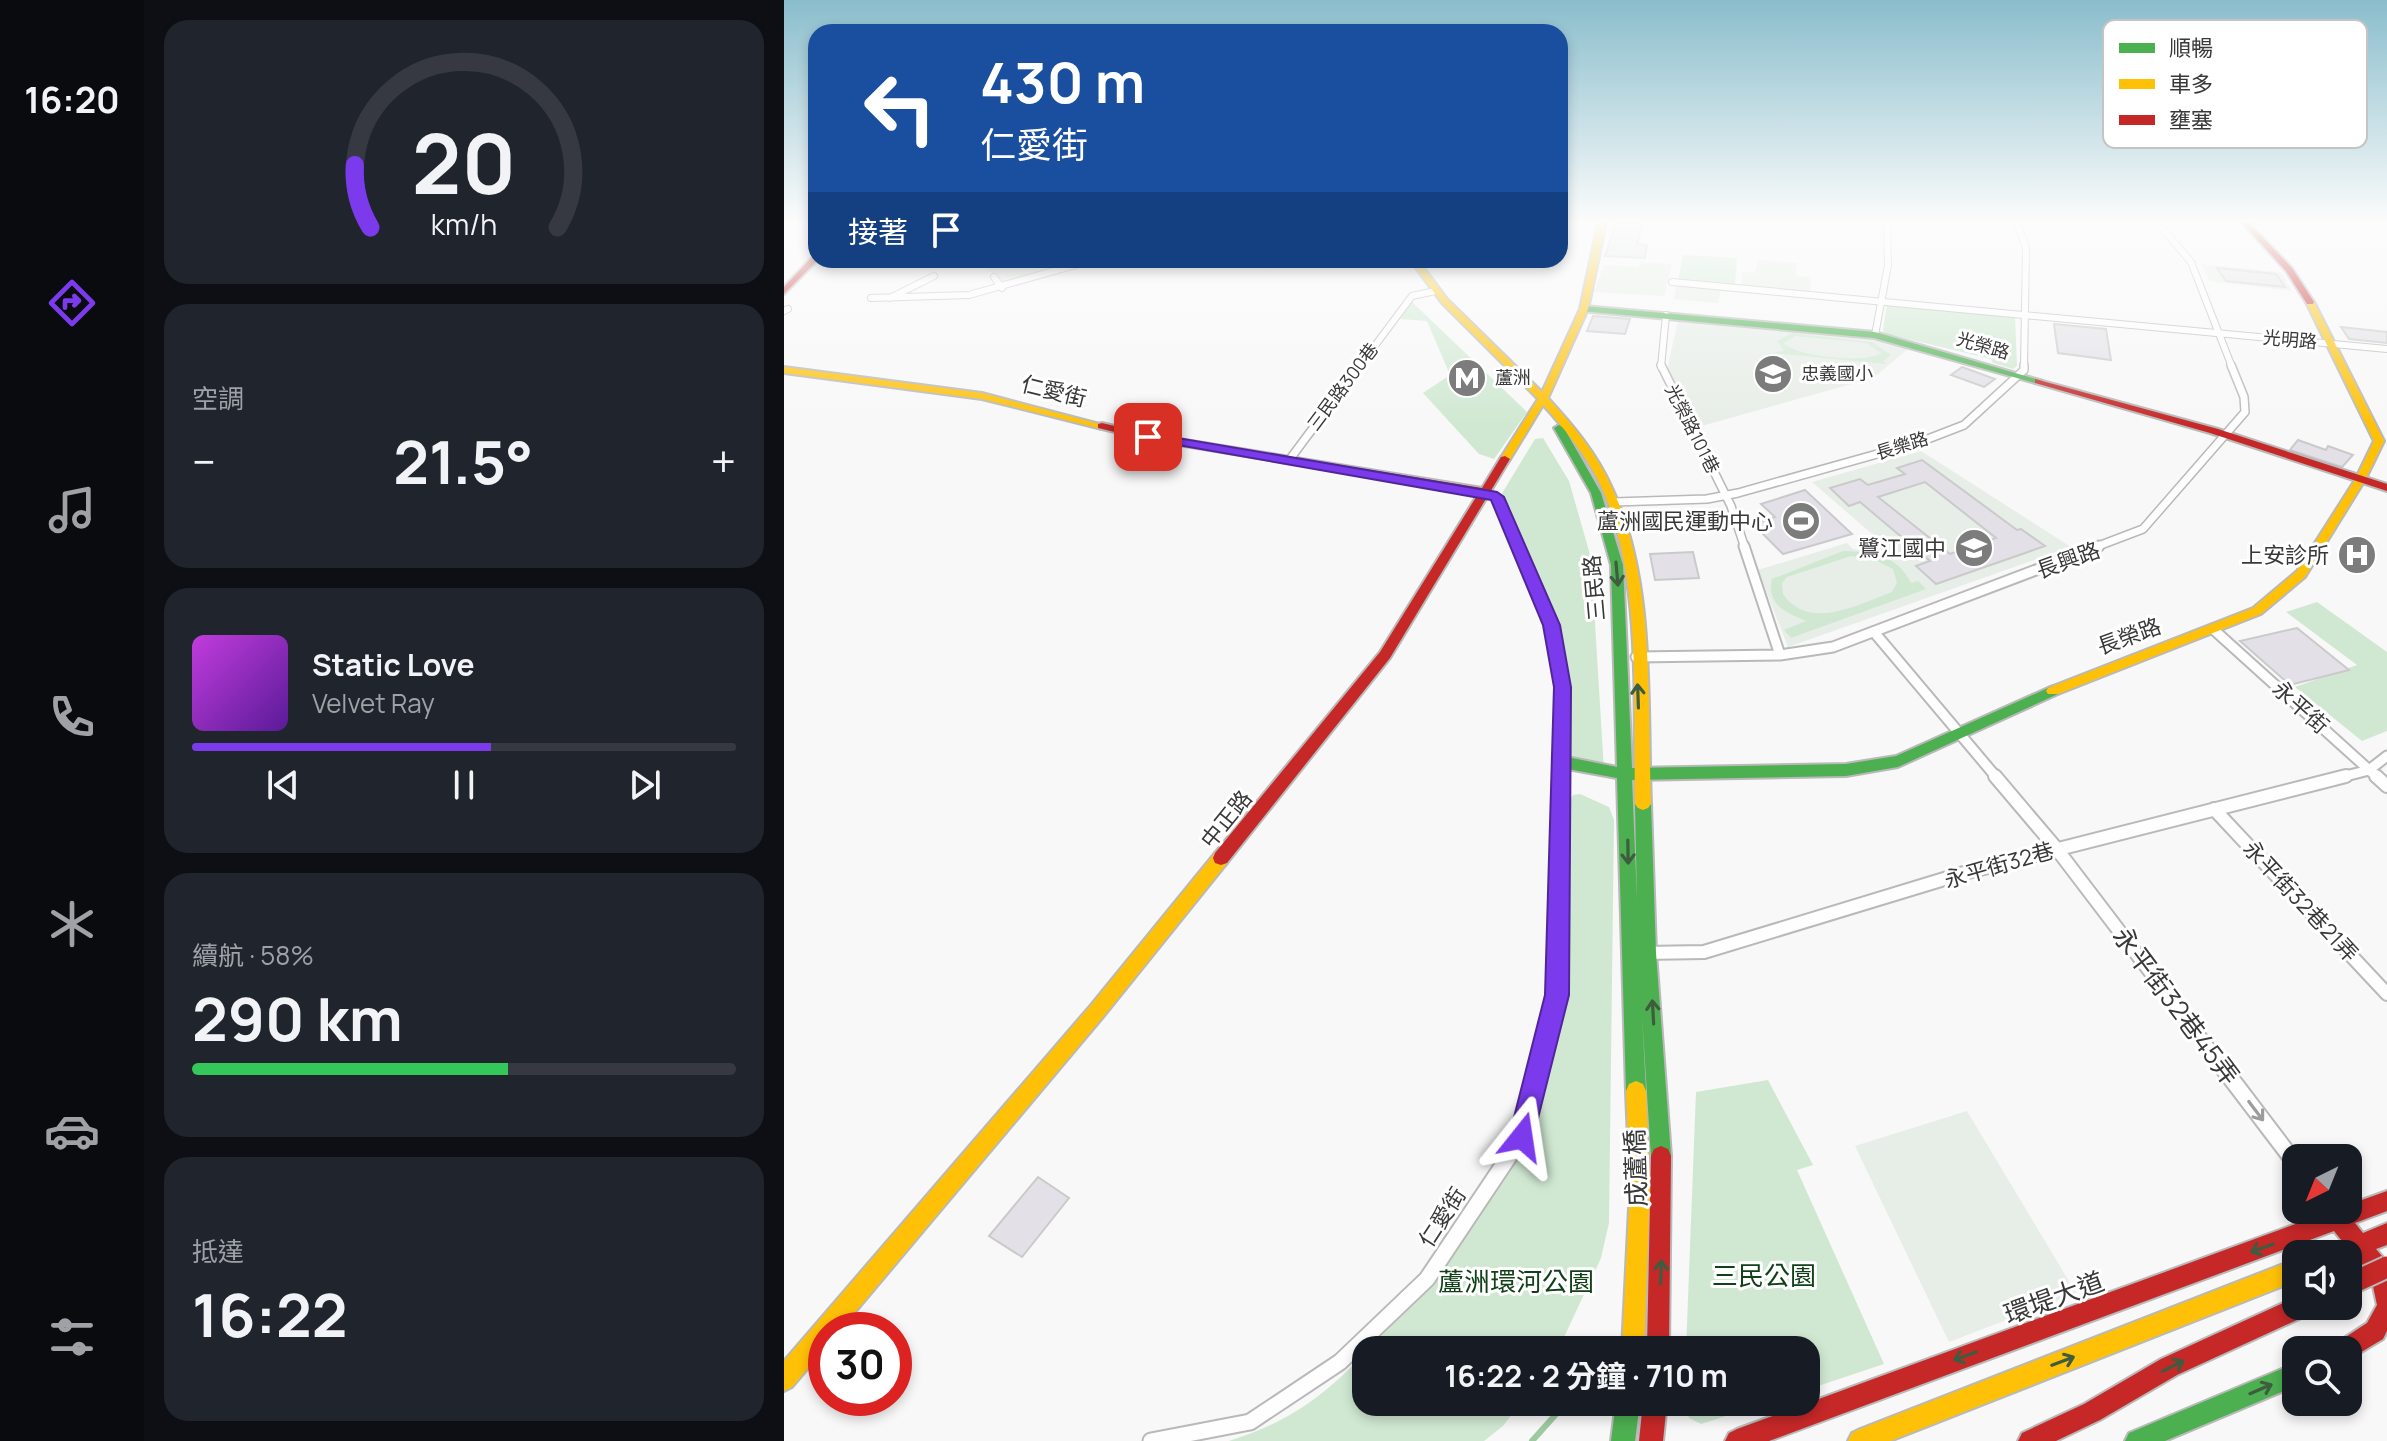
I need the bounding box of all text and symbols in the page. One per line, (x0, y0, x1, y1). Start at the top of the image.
legend (2103, 20, 2367, 148)
text: 順暢 (2169, 33, 2213, 63)
text: 430 m (980, 43, 1145, 120)
icon: left (848, 56, 952, 160)
text: 車多 (2169, 69, 2213, 99)
text: 16:20 (24, 75, 120, 124)
text: 20 (412, 105, 516, 219)
text: 壅塞 (2169, 105, 2213, 135)
text: 仁愛街 (980, 120, 1088, 169)
text: km/h (431, 205, 497, 244)
icon: arrive (924, 208, 968, 252)
text: 接著 (848, 211, 908, 252)
icon: directions (44, 275, 100, 331)
street label: 光明路 (2262, 325, 2318, 353)
street label: 光榮路 (1954, 326, 2013, 364)
street label: 三民路300巷 (1301, 338, 1383, 435)
school or university icon: 忠義國小 (1752, 353, 1794, 395)
metro station icon: 蘆洲 (1446, 357, 1488, 399)
place label: 忠義國小 (1801, 361, 1873, 385)
place label: 蘆洲 (1495, 365, 1531, 389)
street label: 仁愛街 (1018, 368, 1090, 414)
text: 空調 (192, 380, 244, 416)
street label: 光榮路101巷 (1660, 380, 1726, 477)
pin (1114, 403, 1182, 471)
icon: arrive (1126, 415, 1170, 459)
text: 21.5° (393, 420, 533, 502)
street label: 長樂路 (1872, 426, 1931, 464)
text: − (192, 431, 216, 491)
text: + (711, 431, 736, 491)
icon: music (44, 482, 100, 538)
sports icon: 蘆洲國民運動中心 (1780, 500, 1822, 542)
place label: 蘆洲國民運動中心 (1597, 506, 1773, 536)
school or university icon: 鷺江國中 (1953, 527, 1995, 569)
place label: 鷺江國中 (1858, 533, 1946, 563)
hospital icon: 上安診所 (2336, 534, 2378, 576)
street label: 長興路 (2032, 535, 2104, 585)
place label: 上安診所 (2241, 540, 2329, 570)
street label: 三民路 (1576, 554, 1612, 622)
one-way arrow (1610, 560, 1625, 587)
street label: 長榮路 (2093, 611, 2165, 661)
text: Static Love (312, 644, 475, 685)
street label: 永平街 (2266, 674, 2336, 740)
one-way arrow (1630, 683, 1645, 710)
text: Velvet Ray (312, 685, 435, 721)
icon: phone (44, 689, 100, 745)
icon: previous (261, 763, 305, 807)
icon: pause (442, 763, 486, 807)
icon: next (623, 763, 667, 807)
street label: 中正路 (1194, 784, 1258, 854)
street label: 永平街32巷21弄 (2237, 834, 2365, 968)
street label: 永平街32巷 (1941, 835, 2057, 895)
one-way arrow (1620, 838, 1635, 865)
icon: climate (44, 896, 100, 952)
street label: 永平街32巷45弄 (2105, 919, 2248, 1092)
text: 續航 · 58% (192, 937, 314, 973)
text: 290 km (192, 977, 403, 1059)
one-way arrow (1645, 999, 1660, 1026)
position arrow (1480, 1095, 1564, 1179)
one-way arrow (2247, 1100, 2264, 1121)
icon: car (44, 1103, 100, 1159)
street label: 成蘆橋 (1616, 1128, 1654, 1208)
north arrow (2282, 1144, 2362, 1224)
map controls (2282, 1144, 2362, 1416)
street label: 仁愛街 (1411, 1181, 1473, 1253)
text: 抵達 (192, 1233, 244, 1269)
button: sound (2282, 1240, 2362, 1320)
one-way arrow (2250, 1242, 2275, 1256)
park label: 三民公園 (1712, 1257, 1816, 1293)
one-way arrow (1654, 1259, 1669, 1286)
street label: 環堤大道 (1999, 1262, 2109, 1332)
park label: 蘆洲環河公園 (1438, 1263, 1594, 1299)
text: 16:22 (192, 1273, 348, 1355)
icon: filters (44, 1309, 100, 1365)
speed limit sign: 30 (808, 1312, 912, 1416)
button: search (2282, 1336, 2362, 1416)
one-way arrow (1953, 1350, 1978, 1364)
one-way arrow (2050, 1353, 2075, 1367)
text: 16:22 · 2 分鐘 · 710 m (1444, 1355, 1728, 1396)
one-way arrow (2161, 1358, 2185, 1373)
one-way arrow (2248, 1381, 2273, 1396)

